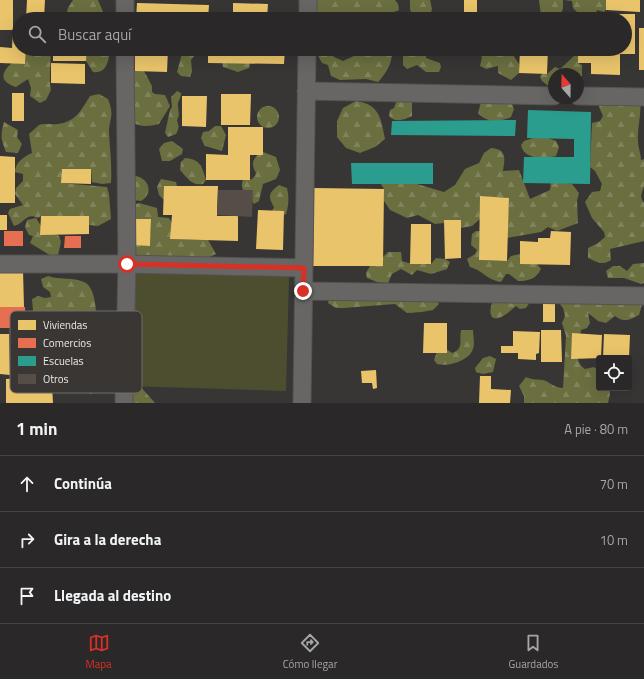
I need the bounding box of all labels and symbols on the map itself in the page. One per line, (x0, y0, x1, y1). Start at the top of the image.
north arrow (548, 68, 584, 104)
route start (118, 255, 136, 273)
route end (294, 282, 312, 300)
legend (10, 311, 142, 393)
text: Viviendas (43, 317, 87, 333)
text: Comercios (43, 335, 91, 351)
text: Escuelas (43, 353, 84, 369)
text: Otros (43, 371, 69, 387)

